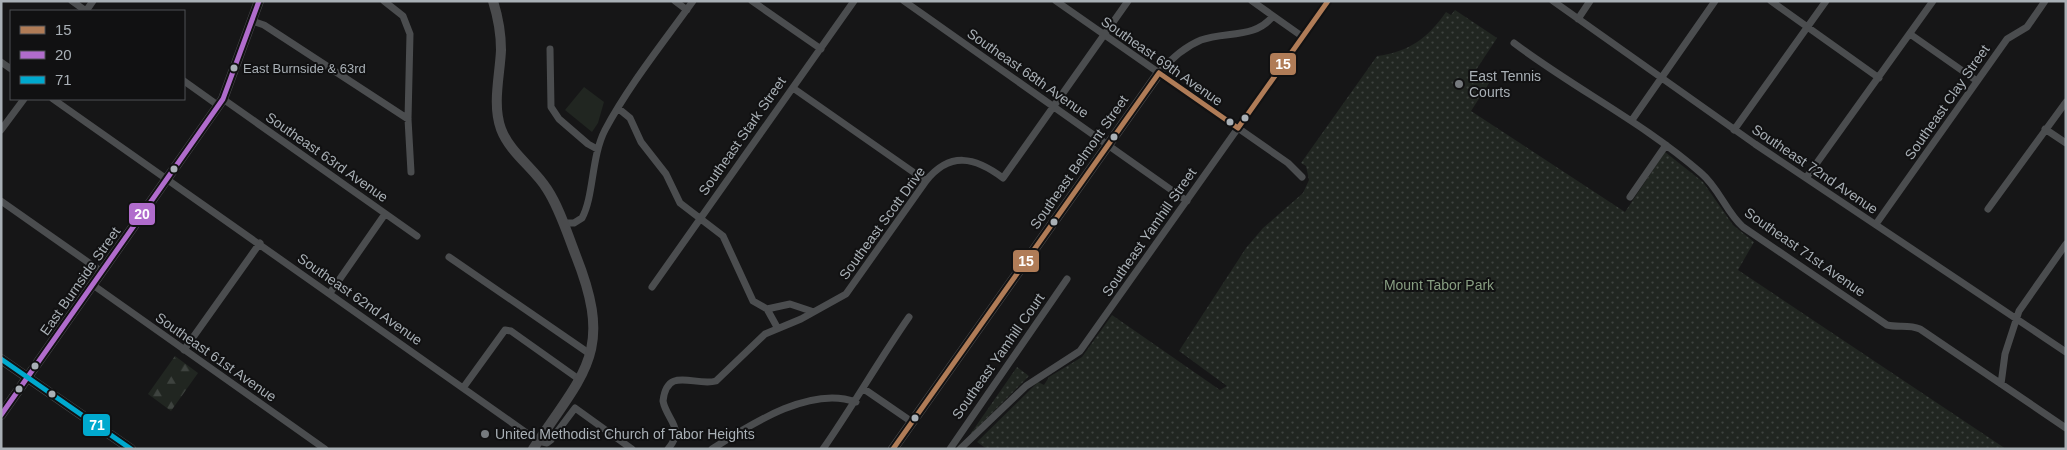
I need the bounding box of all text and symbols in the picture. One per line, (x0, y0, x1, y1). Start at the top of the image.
legend (10, 10, 185, 100)
street label: Southeast 69th Avenue (1098, 13, 1226, 109)
text: 15 (55, 21, 72, 38)
street label: Southeast 68th Avenue (964, 25, 1092, 121)
street label: Southeast Clay Street (1901, 42, 1993, 162)
text: 20 (55, 46, 72, 63)
line badge: 15 (1269, 52, 1297, 76)
text: 15 (1275, 56, 1291, 72)
place label: East Burnside & 63rd (243, 61, 366, 76)
marker: East Burnside & 63rd (229, 63, 239, 73)
place label: East Tennis Courts (1469, 68, 1541, 100)
text: 71 (55, 71, 72, 88)
street label: Southeast Stark Street (695, 74, 789, 198)
marker: East Tennis Courts (1453, 78, 1465, 90)
street label: Southeast Belmont Street (1027, 92, 1131, 232)
street label: Southeast 63rd Avenue (263, 109, 391, 205)
unlabelled marker (1240, 113, 1250, 123)
unlabelled marker (1225, 117, 1235, 127)
street label: Southeast 72nd Avenue (1749, 121, 1881, 217)
unlabelled marker (1109, 132, 1119, 142)
street label: Southeast Scott Drive (836, 163, 928, 282)
unlabelled marker (169, 164, 179, 174)
street label: Southeast Yamhill Street (1099, 165, 1199, 299)
line badge: 20 (128, 202, 156, 226)
street label: Southeast 71st Avenue (1742, 204, 1869, 300)
text: 20 (134, 206, 150, 222)
unlabelled marker (1049, 217, 1059, 227)
street label: East Burnside Street (37, 224, 123, 338)
line badge: 15 (1012, 249, 1040, 273)
street label: Southeast 62nd Avenue (295, 250, 426, 348)
text: 15 (1018, 253, 1034, 269)
park label: Mount Tabor Park (1384, 277, 1495, 293)
street label: Southeast Yamhill Court (949, 290, 1048, 422)
street label: Southeast 61st Avenue (153, 309, 280, 405)
unlabelled marker (30, 361, 40, 371)
unlabelled marker (14, 384, 24, 394)
unlabelled marker (47, 389, 57, 399)
line badge: 71 (82, 413, 111, 437)
unlabelled marker (910, 413, 920, 423)
text: 71 (89, 417, 105, 433)
place label: United Methodist Church of Tabor Heights (495, 426, 755, 442)
marker: United Methodist Church of Tabor Heights (479, 428, 491, 440)

